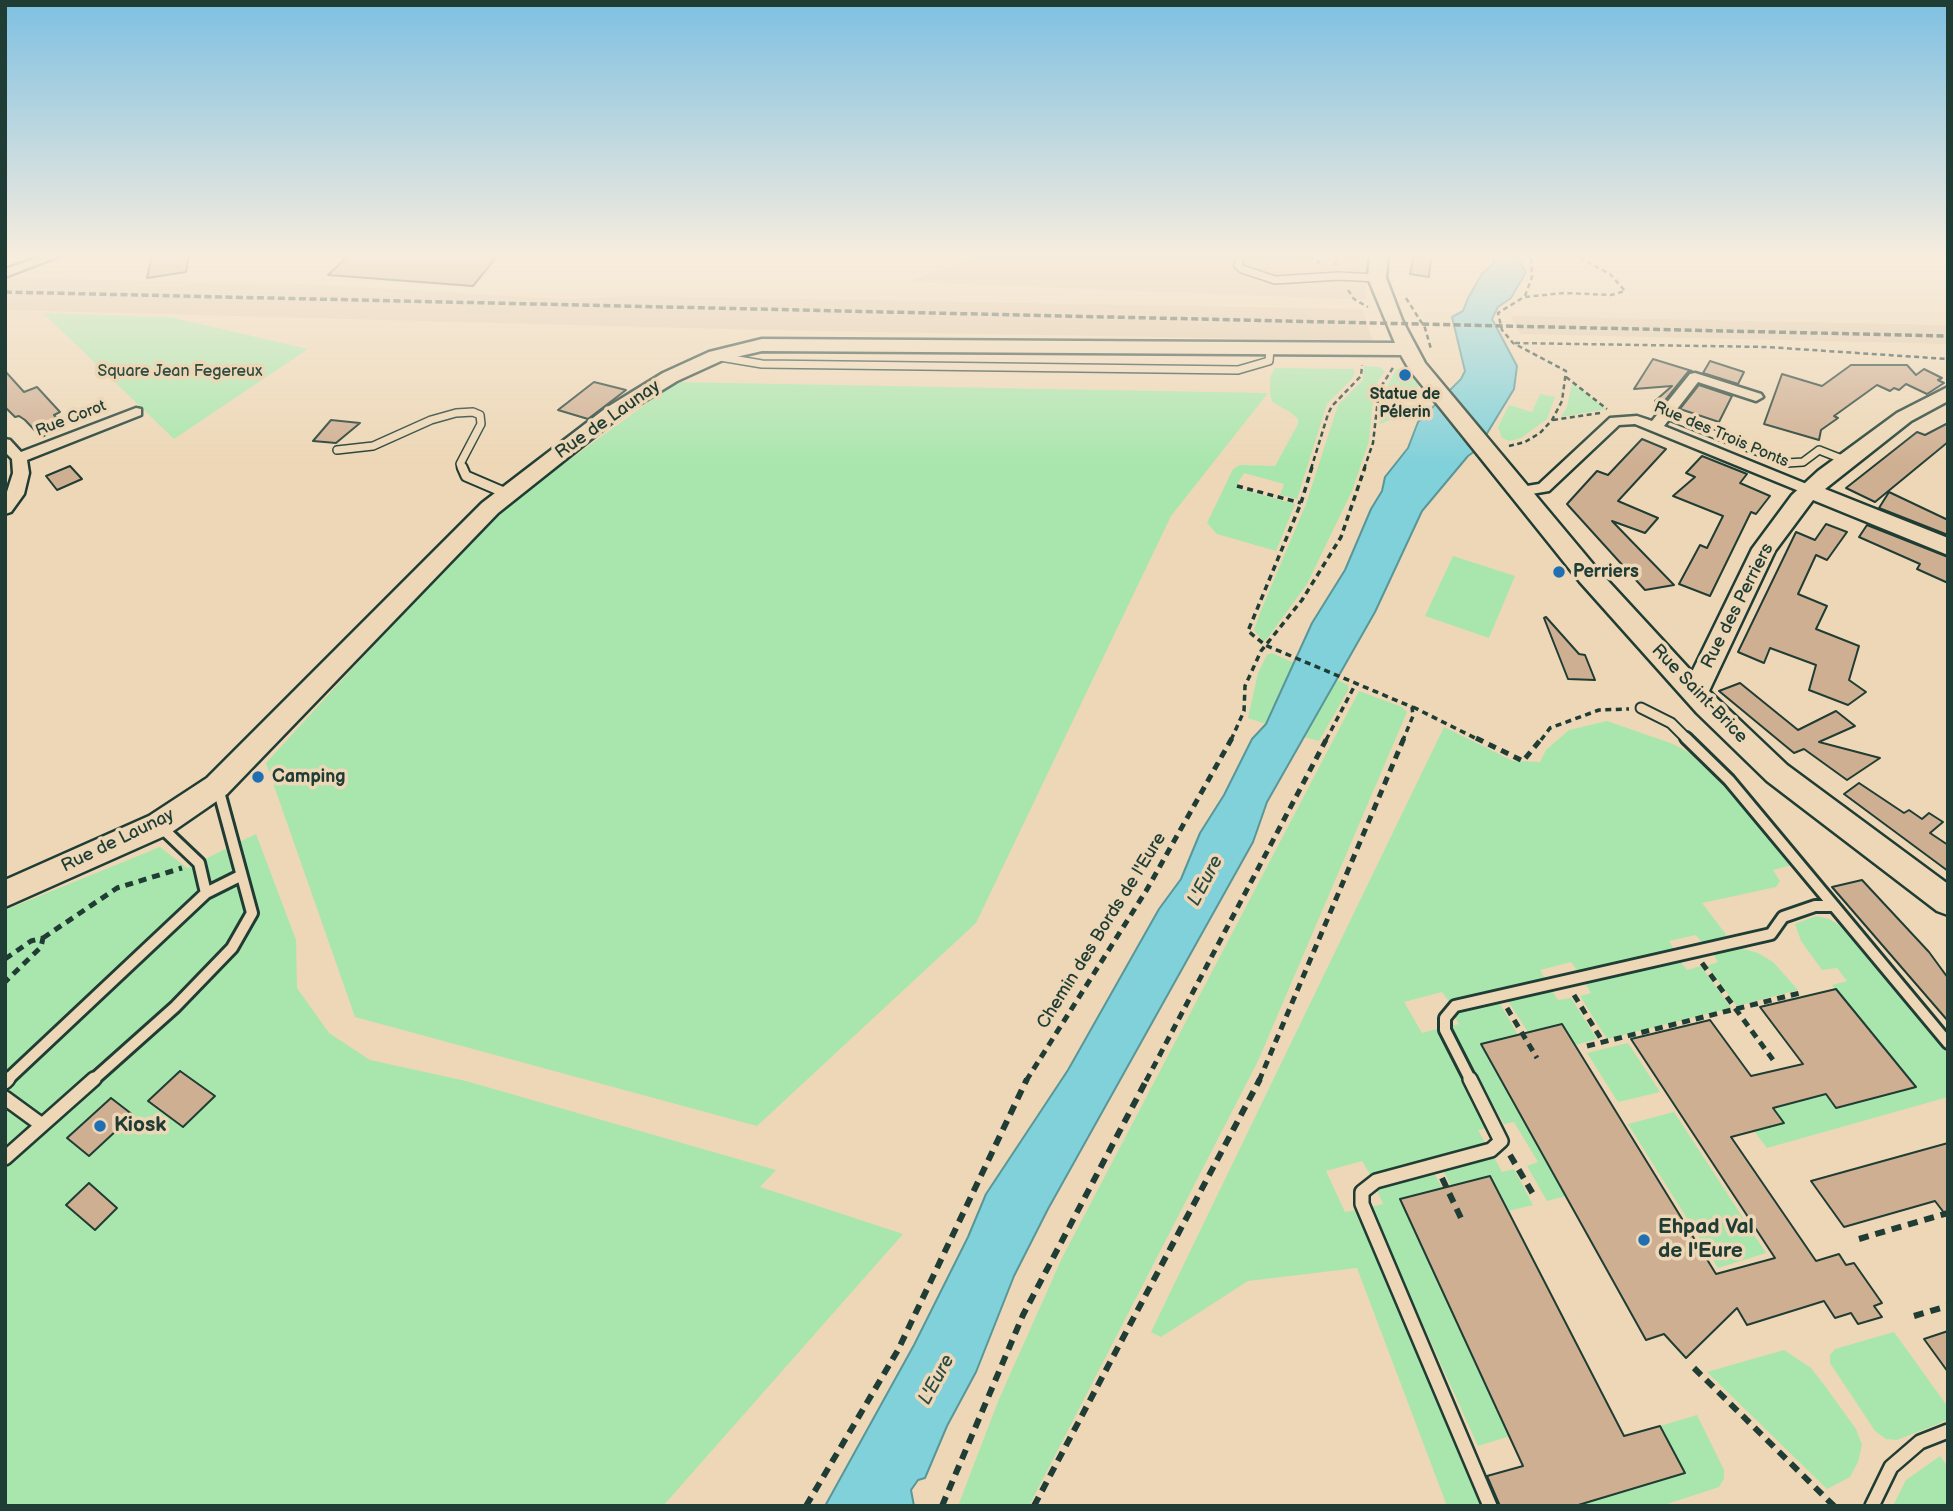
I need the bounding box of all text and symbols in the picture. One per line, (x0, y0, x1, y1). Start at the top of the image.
park label: Square Jean Fegereux (98, 362, 262, 382)
marker: Statue de Pélerin (1397, 367, 1413, 383)
street label: Rue de Launay (552, 376, 664, 464)
place label: Statue de Pélerin (1370, 385, 1440, 423)
street label: Rue Corot (33, 397, 109, 441)
street label: Rue des Trois Ponts (1651, 398, 1791, 472)
street label: Rue des Perriers (1697, 540, 1779, 672)
place label: Perriers (1573, 561, 1639, 583)
marker: Perriers (1551, 564, 1567, 580)
street label: Rue Saint-Brice (1646, 640, 1752, 748)
place label: Camping (272, 766, 345, 788)
marker: Camping (250, 769, 266, 785)
street label: Rue de Launay (58, 804, 178, 878)
street label: Chemin des Bords de l'Eure (1033, 829, 1171, 1033)
water label: L'Eure (1183, 852, 1229, 910)
place label: Kiosk (114, 1113, 166, 1139)
marker: Kiosk (92, 1118, 108, 1134)
place label: Ehpad Val de l'Eure (1658, 1215, 1754, 1265)
marker: Ehpad Val de l'Eure (1636, 1232, 1652, 1248)
water label: L'Eure (914, 1351, 960, 1409)

